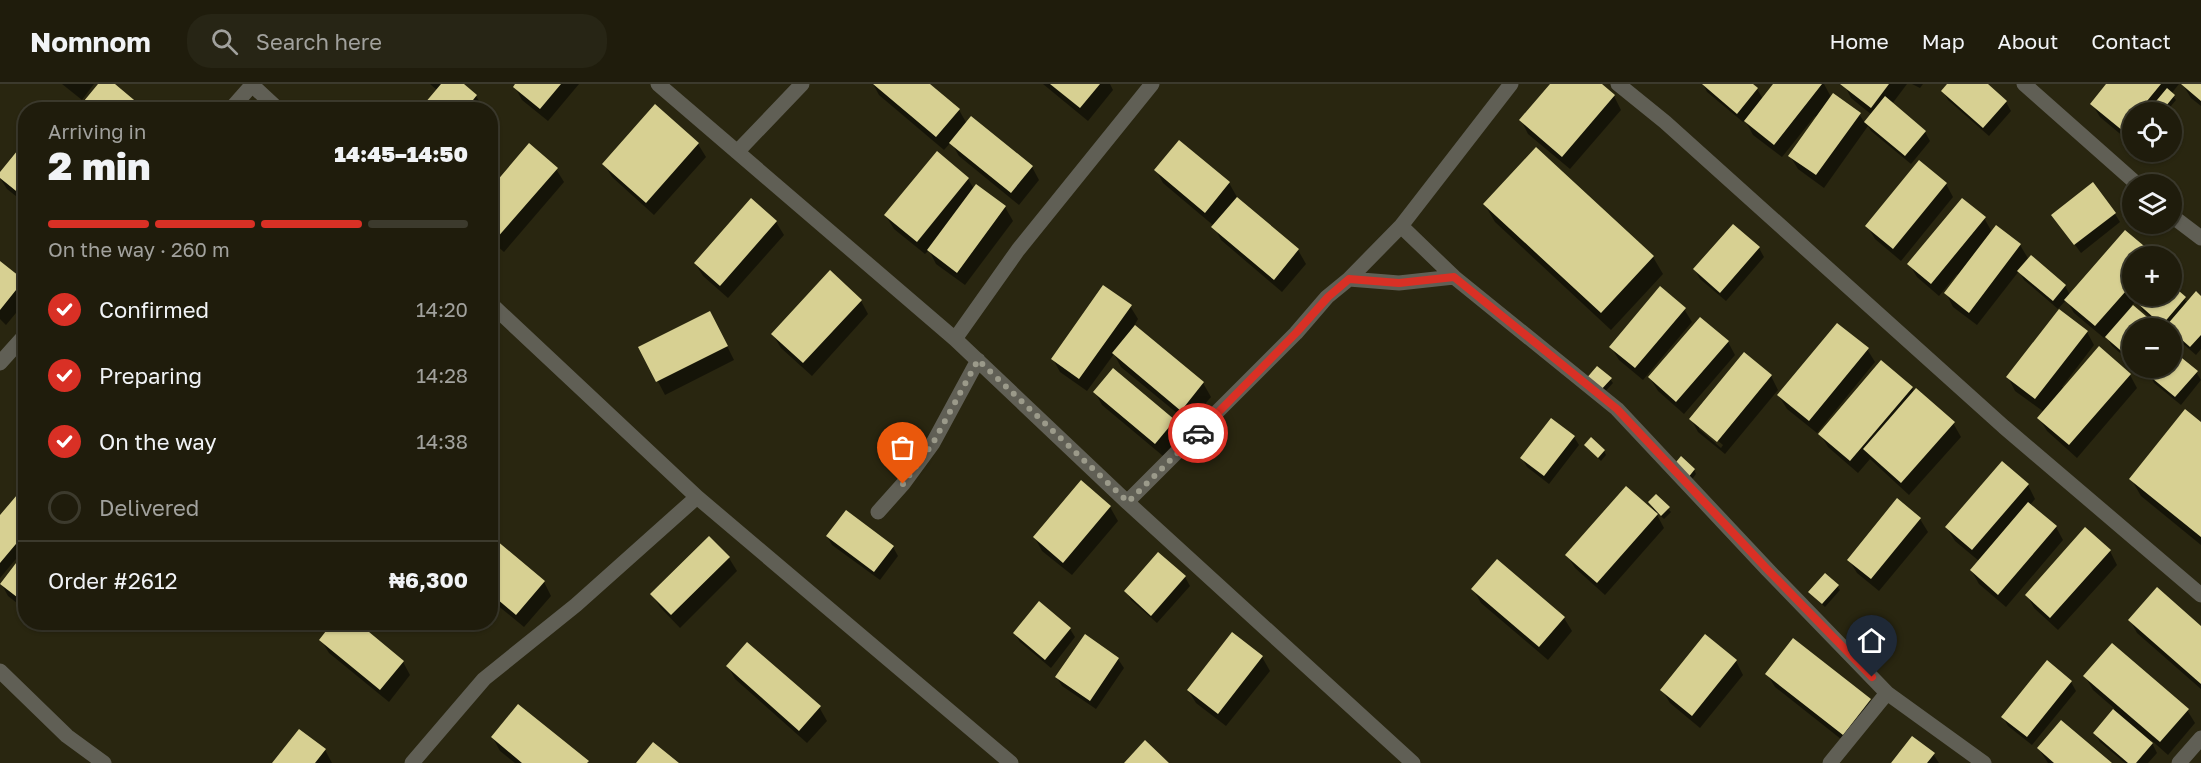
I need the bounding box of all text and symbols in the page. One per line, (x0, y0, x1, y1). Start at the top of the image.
search box (187, 14, 607, 68)
text: Nomnom (30, 25, 151, 58)
icon: search (208, 25, 241, 58)
text: Search here (256, 28, 382, 55)
text: Home (1829, 28, 1889, 54)
text: Map (1922, 28, 1965, 54)
text: About (1998, 28, 2058, 54)
text: Contact (2091, 28, 2171, 54)
map controls (2122, 102, 2182, 378)
button: locate (2122, 102, 2182, 162)
text: Arriving in (48, 119, 146, 143)
text: 14:45–14:50 (334, 140, 468, 167)
text: 2 min (48, 142, 151, 189)
button: layers (2122, 174, 2182, 234)
text: On the way · 260 m (48, 237, 230, 261)
button: + (2122, 246, 2182, 306)
icon: check (48, 293, 81, 326)
text: Confirmed (99, 296, 209, 323)
text: 14:20 (416, 297, 468, 321)
button: − (2122, 318, 2182, 378)
icon: check (48, 359, 81, 392)
text: Preparing (99, 362, 202, 389)
text: 14:28 (416, 363, 468, 387)
courier (1168, 403, 1228, 463)
icon: car (1182, 417, 1215, 450)
pin (877, 422, 928, 484)
icon: check (48, 425, 81, 458)
text: On the way (99, 428, 217, 455)
text: 14:38 (416, 429, 468, 453)
icon: bag (886, 431, 919, 464)
text: Delivered (99, 494, 199, 521)
text: ₦6,300 (389, 566, 468, 593)
text: Order #2612 (48, 567, 177, 594)
pin (1846, 615, 1897, 677)
icon: home (1855, 624, 1888, 657)

